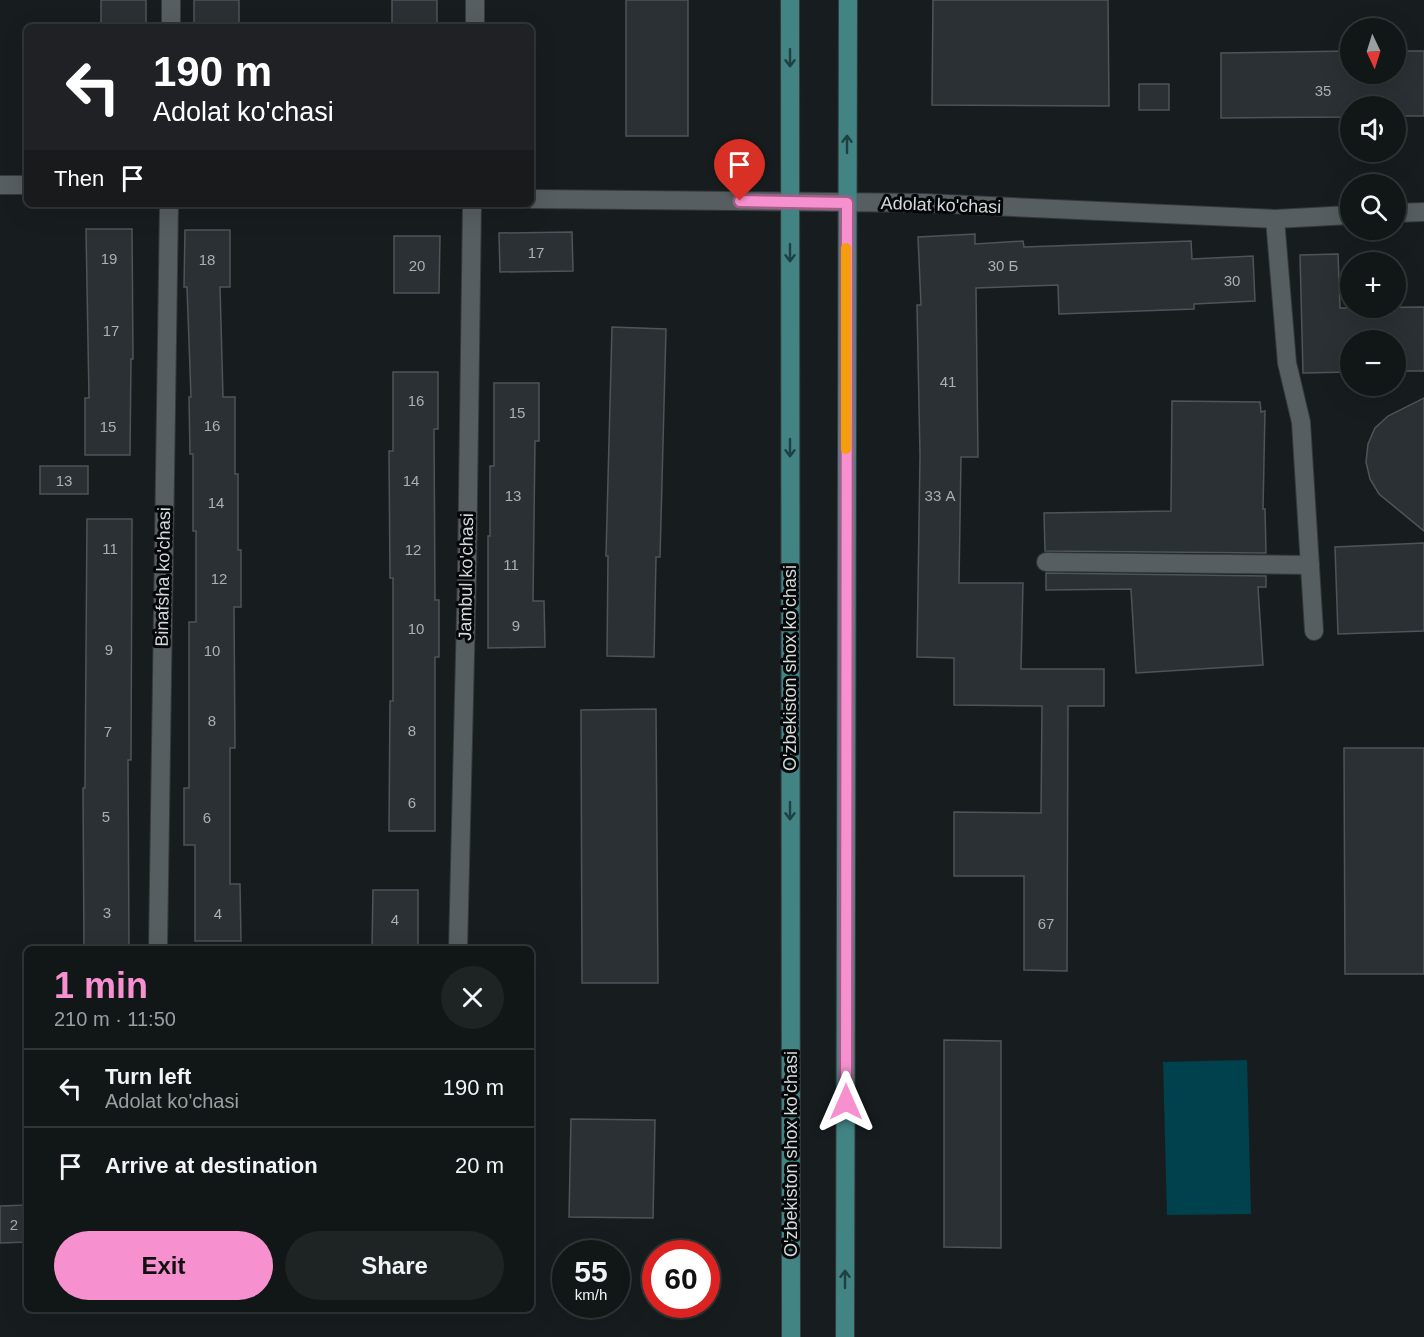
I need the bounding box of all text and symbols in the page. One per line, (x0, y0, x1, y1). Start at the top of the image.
north arrow (1340, 18, 1406, 84)
map controls (1340, 18, 1406, 396)
icon: left (54, 48, 132, 126)
text: 190 m (153, 48, 272, 95)
one-way arrow (784, 48, 796, 68)
house number: 35 (1315, 82, 1331, 99)
button: sound (1340, 96, 1406, 162)
text: Adolat ko'chasi (153, 97, 334, 127)
one-way arrow (841, 135, 853, 155)
pin (714, 139, 765, 201)
icon: arrive (723, 148, 756, 181)
icon: arrive (116, 162, 149, 195)
text: Then (54, 166, 104, 191)
button: search (1340, 174, 1406, 240)
street label: Adolat ko'chasi (880, 193, 1002, 217)
one-way arrow (784, 243, 796, 263)
house number: 17 (528, 244, 544, 261)
house number: 19 (101, 250, 117, 267)
house number: 18 (199, 251, 215, 268)
button: + (1340, 252, 1406, 318)
house number: 20 (409, 257, 425, 274)
house number: 30 Б (988, 257, 1019, 274)
house number: 30 (1224, 272, 1240, 289)
house number: 17 (103, 322, 119, 339)
button: − (1340, 330, 1406, 396)
house number: 41 (940, 373, 956, 390)
house number: 16 (408, 392, 424, 409)
house number: 15 (509, 404, 525, 421)
house number: 16 (204, 417, 220, 434)
house number: 15 (100, 418, 116, 435)
one-way arrow (784, 438, 796, 458)
house number: 13 (56, 472, 72, 489)
house number: 14 (403, 472, 419, 489)
house number: 13 (505, 487, 521, 504)
house number: 33 А (925, 487, 955, 504)
house number: 14 (208, 494, 224, 511)
street label: Binafsha ko'chasi (152, 507, 174, 647)
street label: Jambul ko'chasi (455, 513, 477, 641)
house number: 11 (102, 540, 118, 557)
house number: 12 (405, 541, 421, 558)
house number: 11 (503, 556, 519, 573)
street label: O'zbekiston shox ko'chasi (780, 565, 800, 771)
house number: 12 (211, 570, 227, 587)
house number: 9 (512, 617, 520, 634)
house number: 10 (408, 620, 424, 637)
house number: 9 (105, 641, 113, 658)
house number: 10 (204, 642, 220, 659)
house number: 8 (208, 712, 216, 729)
house number: 8 (408, 722, 416, 739)
house number: 7 (104, 723, 112, 740)
house number: 6 (408, 794, 416, 811)
one-way arrow (784, 801, 796, 821)
house number: 5 (102, 808, 110, 825)
house number: 6 (203, 809, 211, 826)
house number: 3 (103, 904, 111, 921)
house number: 4 (214, 905, 222, 922)
house number: 4 (391, 911, 399, 928)
house number: 67 (1038, 915, 1054, 932)
text: 1 min (54, 965, 148, 1006)
button: close (441, 966, 504, 1029)
text: 210 m · 11:50 (54, 1008, 176, 1030)
street label: O'zbekiston shox ko'chasi (781, 1051, 801, 1257)
text: Turn left (105, 1064, 191, 1089)
position arrow (814, 1070, 878, 1134)
icon: left (54, 1072, 87, 1105)
text: 190 m (443, 1075, 504, 1100)
text: Adolat ko'chasi (105, 1090, 239, 1112)
icon: arrive (54, 1150, 87, 1183)
text: Arrive at destination (105, 1153, 318, 1178)
text: 20 m (455, 1153, 504, 1178)
house number: 2 (10, 1216, 18, 1233)
button: Exit (54, 1231, 273, 1300)
button: Share (285, 1231, 504, 1300)
speed limit sign: 60 (642, 1240, 720, 1318)
text: 55 (574, 1255, 608, 1288)
one-way arrow (839, 1269, 851, 1289)
text: km/h (575, 1286, 607, 1303)

